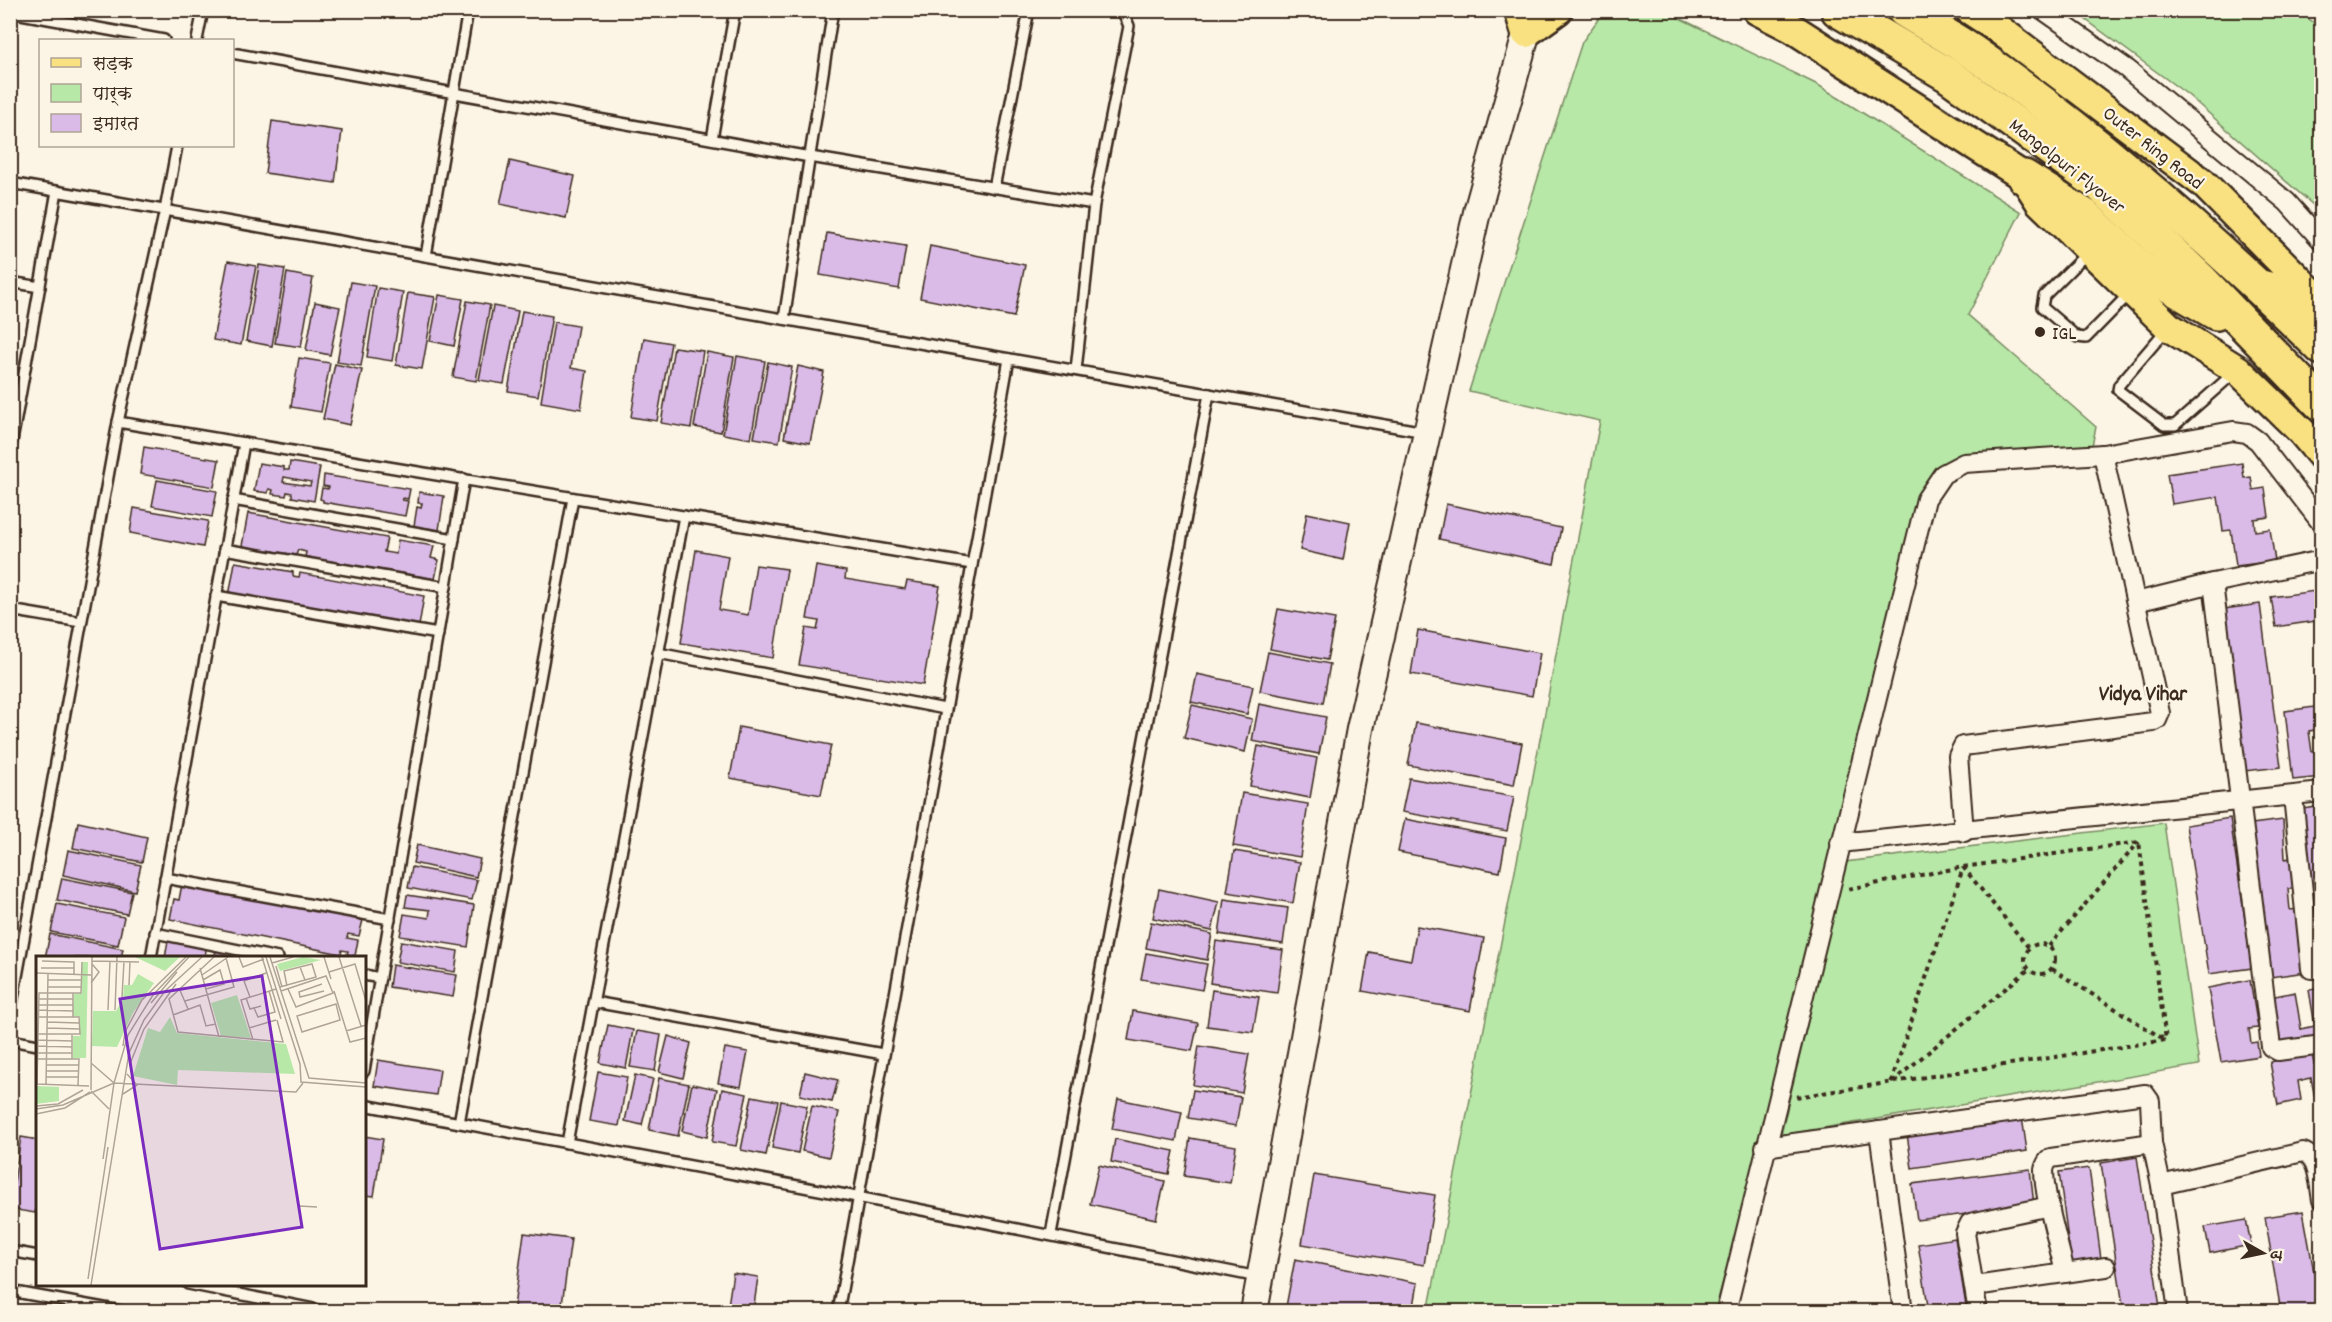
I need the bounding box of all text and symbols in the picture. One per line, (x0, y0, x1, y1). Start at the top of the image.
legend (39, 39, 234, 147)
text: सड़क (92, 53, 134, 78)
text: पार्क (92, 83, 133, 108)
street label: Outer Ring Road (2096, 101, 2209, 198)
text: इमारत (92, 113, 139, 138)
street label: Mangolpuri Flyover (2002, 113, 2131, 222)
place label: IGL (2052, 321, 2076, 349)
marker: IGL (2033, 325, 2047, 339)
district label: Vidya Vihar (2099, 681, 2188, 711)
inset map (36, 956, 366, 1286)
north arrow (2233, 1223, 2293, 1283)
text: उ (2263, 1248, 2288, 1262)

